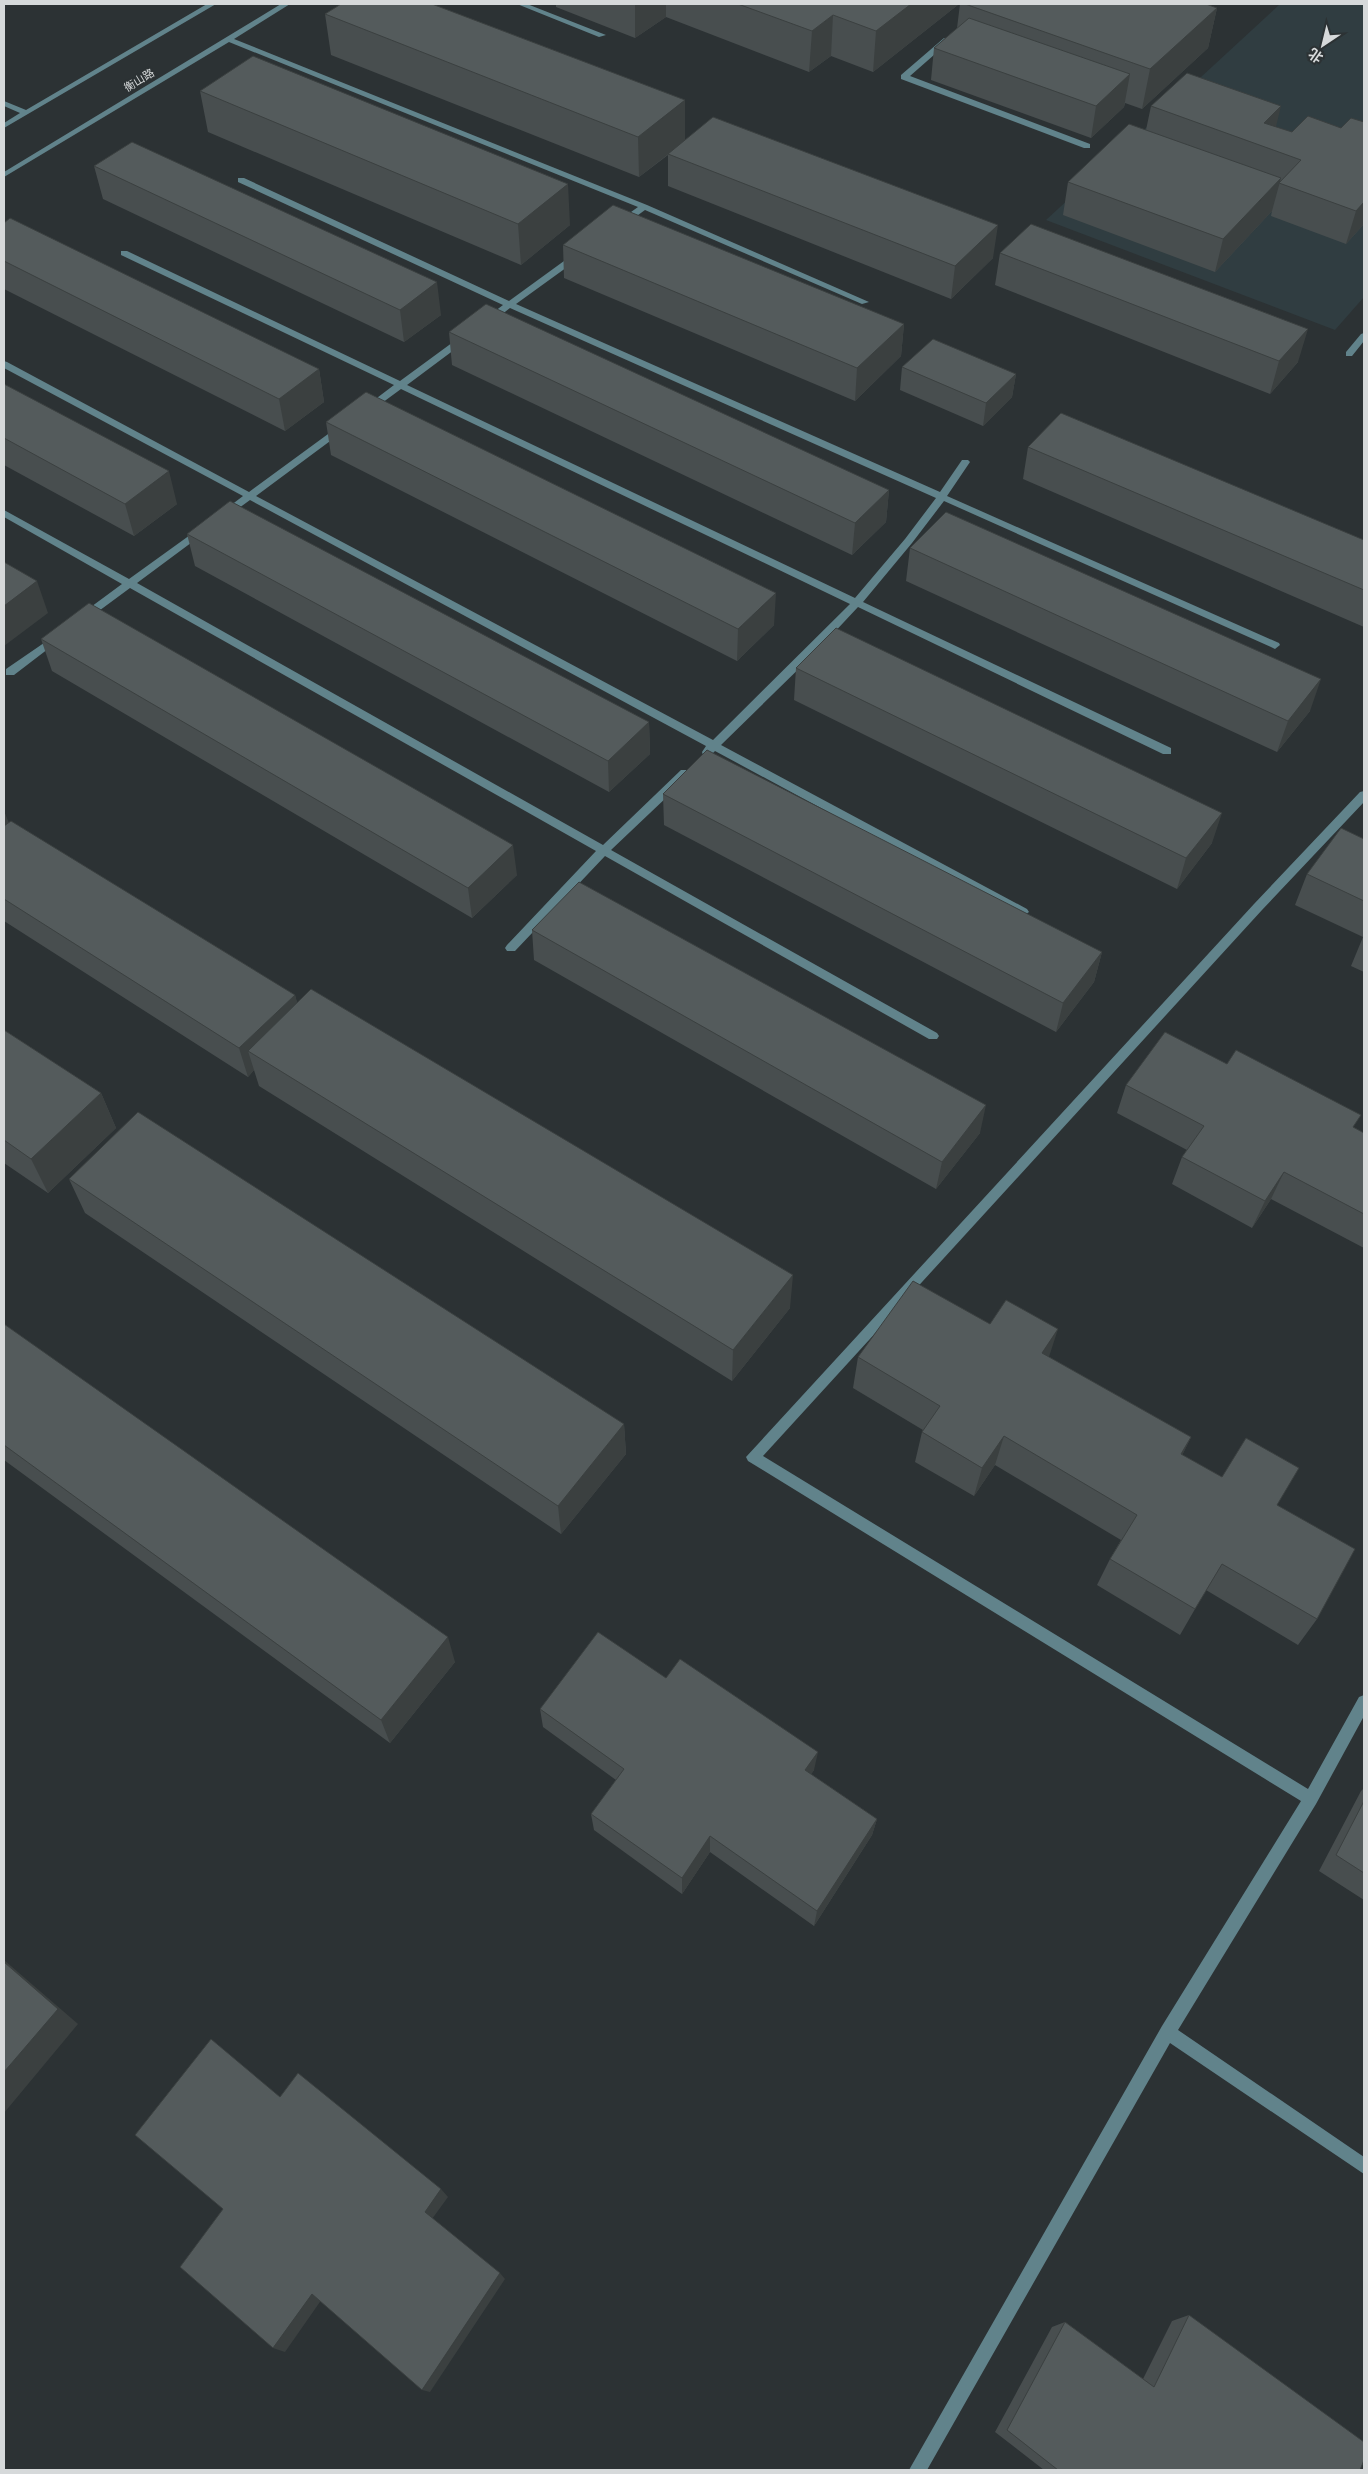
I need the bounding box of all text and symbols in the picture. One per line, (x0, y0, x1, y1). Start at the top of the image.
north arrow (1298, 20, 1348, 70)
text: 北 (1305, 45, 1326, 67)
street label: 衡山路 (121, 66, 156, 94)

